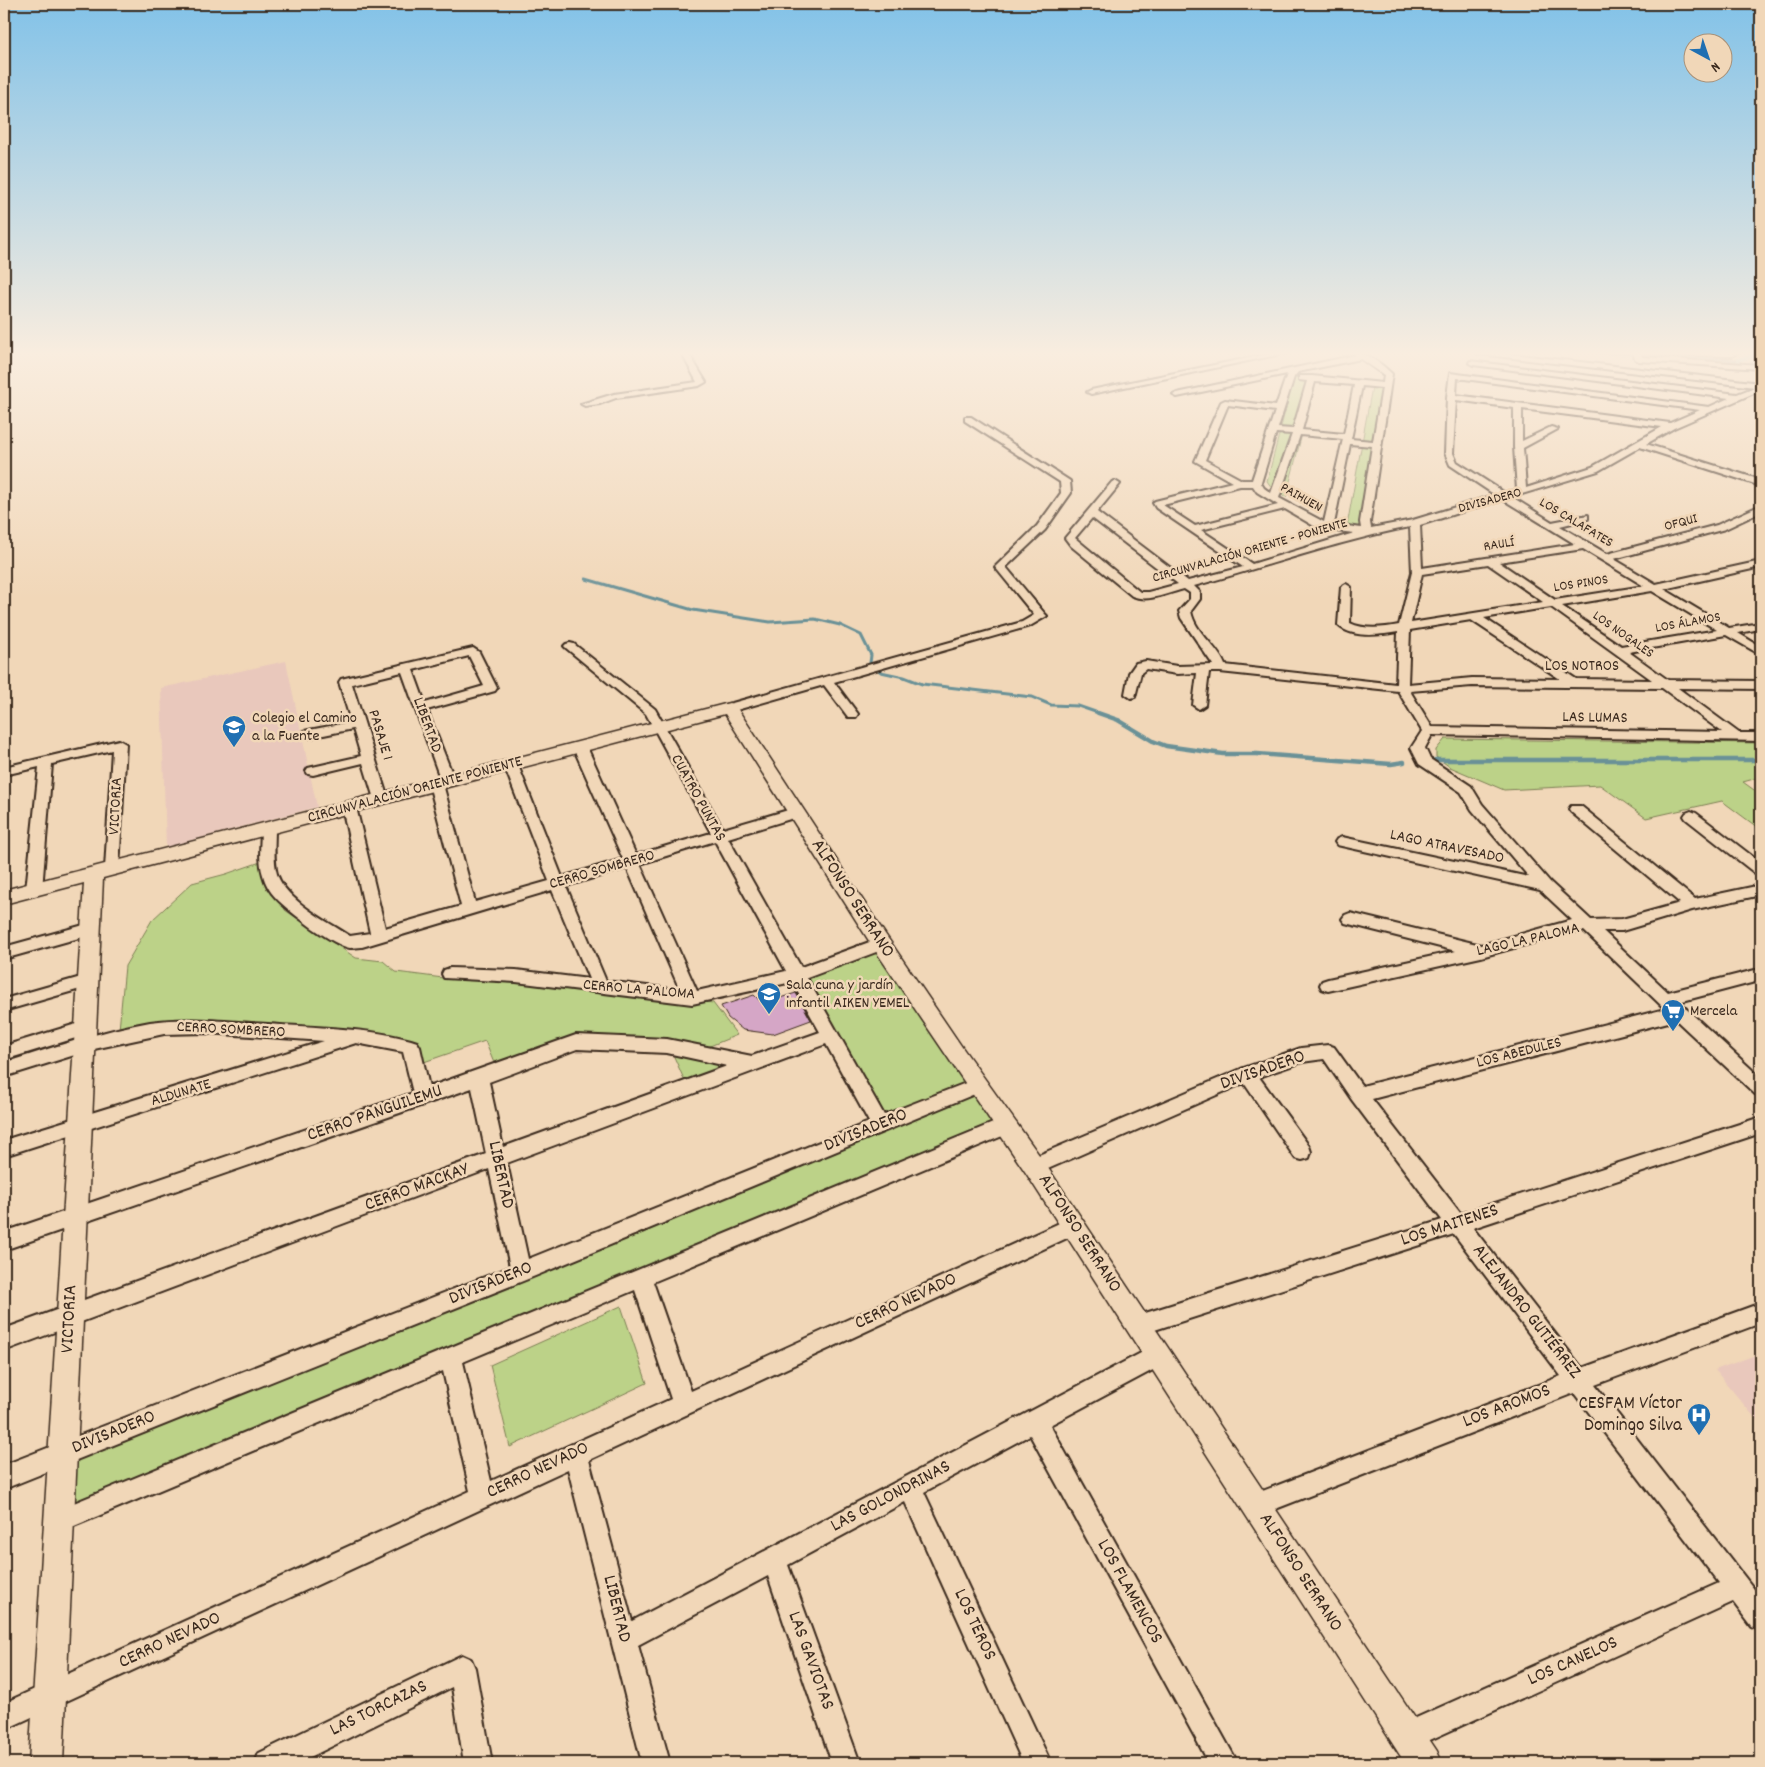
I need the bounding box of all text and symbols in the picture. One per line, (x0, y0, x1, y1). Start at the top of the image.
north arrow (1682, 32, 1732, 82)
text: N (1706, 57, 1724, 76)
street label: PAIHUEN (1276, 478, 1326, 518)
street label: DIVISADERO (1456, 483, 1524, 519)
street label: LOS CALAFATES (1535, 493, 1617, 553)
street label: OFQUI (1662, 509, 1700, 537)
street label: CIRCUNVALACIÓN ORIENTE - PONIENTE (1150, 513, 1350, 588)
street label: RAULÍ (1482, 533, 1517, 557)
street label: LOS PINOS (1552, 570, 1610, 598)
street label: LOS NOGALES (1588, 606, 1658, 664)
street label: LOS ÁLAMOS (1654, 607, 1722, 639)
street label: LOS NOTROS (1545, 655, 1619, 678)
street label: LIBERTAD (406, 694, 448, 756)
street label: LAS LUMAS (1562, 706, 1628, 730)
place label: Colegio el Camino a la Fuente (252, 707, 357, 748)
street label: PASAJE 1 (361, 707, 399, 763)
school or university icon: Colegio el Camino a la Fuente (221, 714, 247, 748)
street label: CIRCUNVALACIÓN ORIENTE PONIENTE (305, 750, 526, 830)
street label: CUATRO PUNTAS (665, 750, 731, 846)
street label: VICTORIA (103, 776, 129, 835)
street label: LAGO ATRAVESADO (1388, 824, 1506, 870)
street label: ALFONSO SERRANO (803, 834, 901, 964)
street label: CERRO SOMBRERO (547, 844, 657, 896)
street label: LAGO LA PALOMA (1474, 917, 1582, 963)
street label: CERRO LA PALOMA (582, 974, 696, 1006)
place label: Sala cuna y jardín infantil AIKEN YEMEL (786, 974, 910, 1015)
school or university icon: Sala cuna y jardín infantil AIKEN YEMEL (756, 981, 782, 1015)
supermarket icon: Mercela (1660, 998, 1686, 1032)
place label: Mercela (1690, 1000, 1738, 1023)
street label: CERRO SOMBRERO (176, 1016, 286, 1044)
street label: LOS ABEDULES (1474, 1031, 1564, 1075)
street label: DIVISADERO (1217, 1044, 1309, 1098)
street label: ALDUNATE (148, 1073, 214, 1113)
street label: CERRO PANGUILEMU (304, 1078, 446, 1150)
street label: DIVISADERO (820, 1102, 912, 1160)
street label: LIBERTAD (480, 1139, 520, 1211)
street label: CERRO MACKAY (361, 1156, 474, 1219)
street label: ALFONSO SERRANO (1030, 1169, 1128, 1299)
street label: LOS MAITENES (1398, 1197, 1502, 1255)
street label: ALEJANDRO GUTIÉRREZ (1465, 1239, 1588, 1385)
street label: DIVISADERO (445, 1255, 537, 1313)
street label: CERRO NEVADO (850, 1267, 962, 1337)
street label: VICTORIA (55, 1284, 85, 1354)
street label: LOS AROMOS (1459, 1378, 1555, 1436)
place label: CESFAM Víctor Domingo Silva (1578, 1391, 1683, 1440)
hospital icon: CESFAM Víctor Domingo Silva (1686, 1402, 1712, 1436)
street label: DIVISADERO (68, 1404, 160, 1462)
street label: CERRO NEVADO (482, 1436, 594, 1506)
street label: LAS GOLONDRINAS (826, 1454, 956, 1540)
street label: ALFONSO SERRANO (1251, 1508, 1349, 1638)
street label: LOS FLAMENCOS (1089, 1535, 1169, 1649)
street label: LIBERTAD (595, 1573, 637, 1646)
street label: LOS TEROS (946, 1585, 1002, 1665)
street label: CERRO NEVADO (114, 1606, 226, 1676)
street label: LAS GAVIOTAS (780, 1608, 840, 1714)
street label: LOS CANELOS (1524, 1630, 1622, 1694)
street label: LAS TORCAZAS (326, 1674, 432, 1744)

